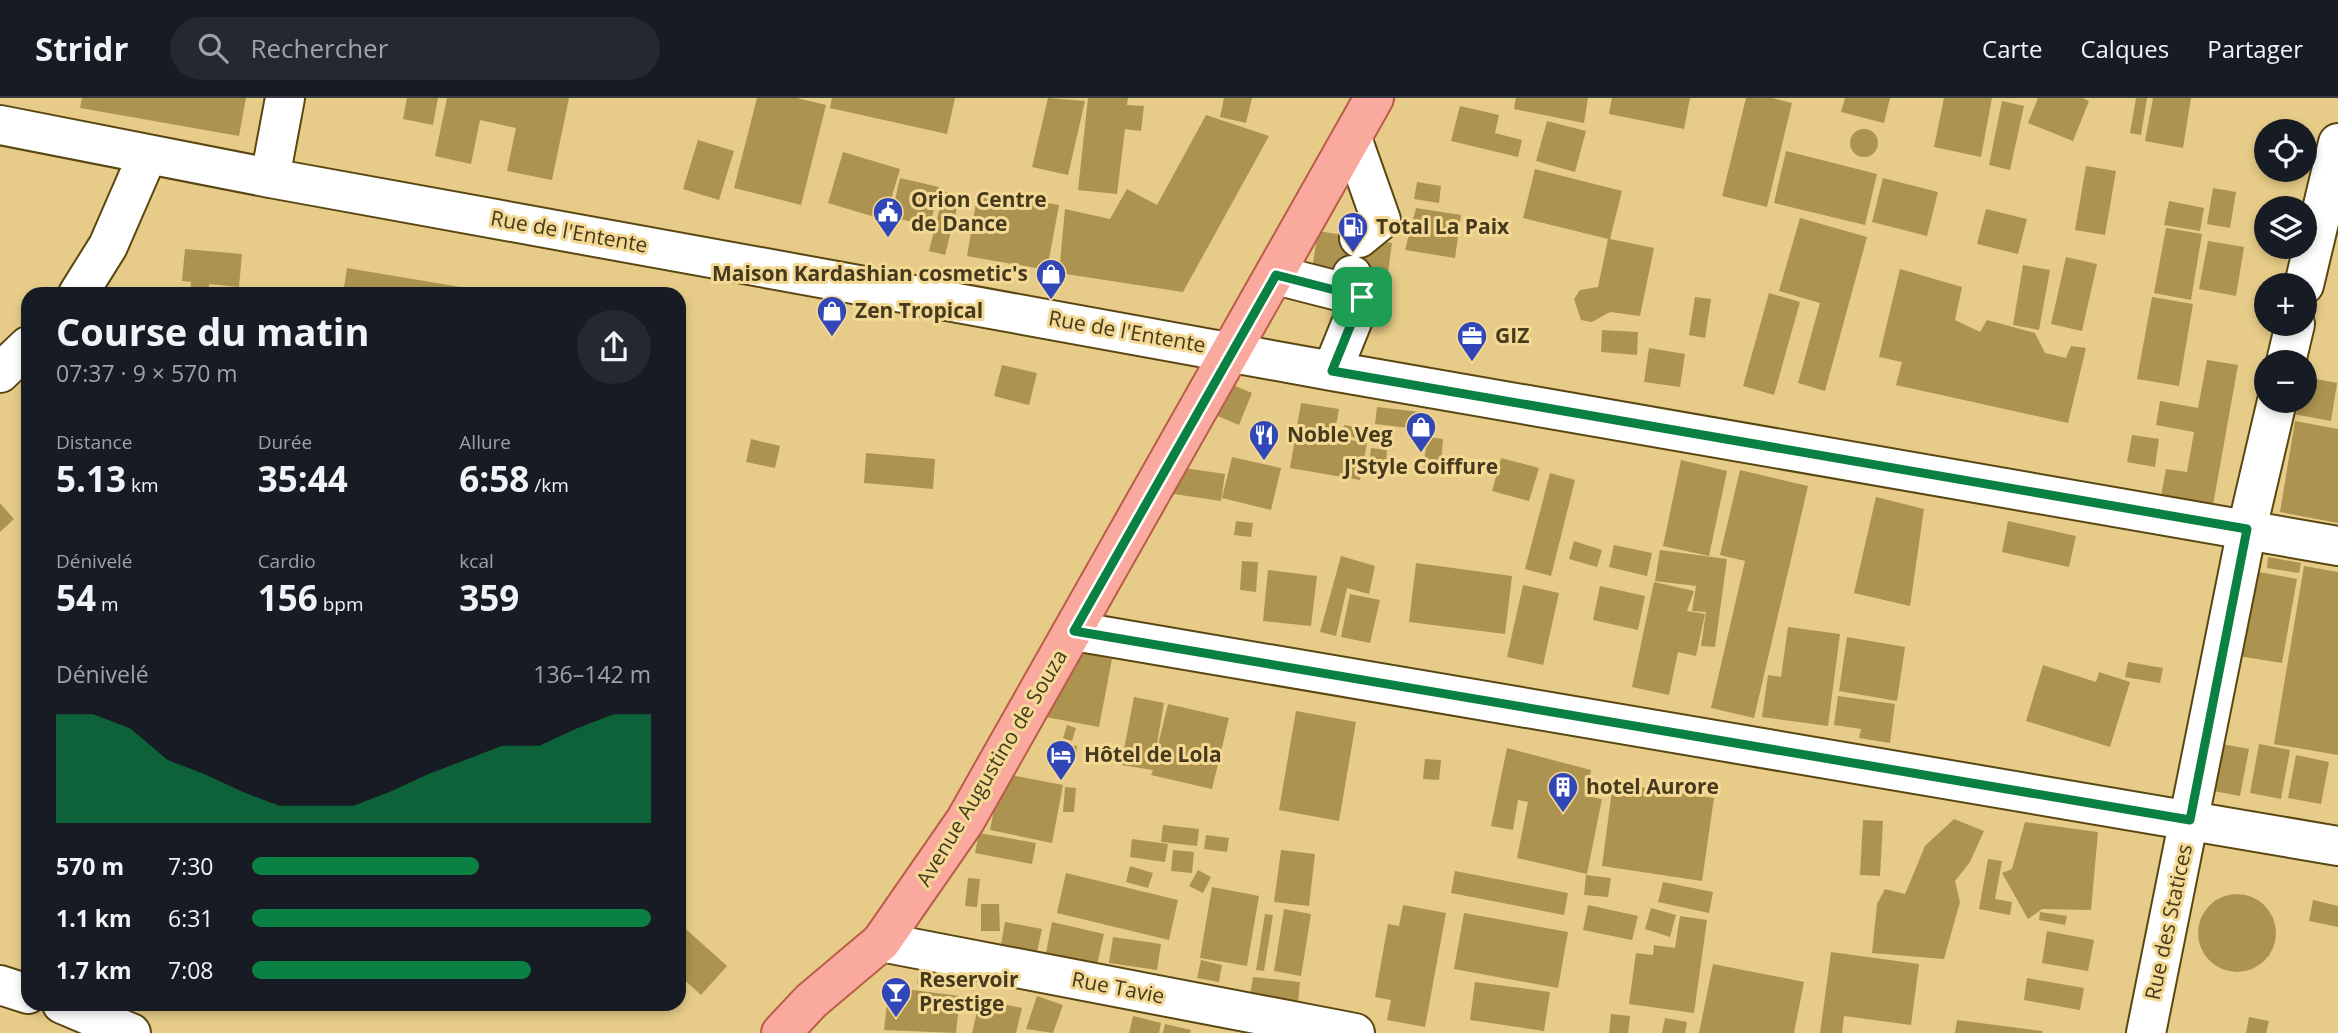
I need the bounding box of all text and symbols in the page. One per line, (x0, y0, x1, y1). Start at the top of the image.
search box (170, 17, 660, 80)
text: Stridr (35, 26, 128, 71)
icon: search (194, 29, 232, 67)
text: Rechercher (250, 30, 388, 66)
text: Carte (1982, 32, 2042, 65)
text: Calques (2080, 32, 2169, 65)
text: Partager (2207, 32, 2303, 65)
map controls (2254, 119, 2317, 413)
button: locate (2254, 119, 2317, 182)
place label: Orion Centre de Dance (911, 185, 1047, 237)
public building icon: Orion Centre de Dance (871, 195, 905, 239)
button: layers (2254, 196, 2317, 259)
street label: Rue de l'Entente (488, 203, 650, 259)
fuel station icon: Total La Paix (1336, 210, 1370, 254)
place label: Total La Paix (1376, 212, 1510, 240)
shop icon: Maison Kardashian cosmetic's (1034, 257, 1068, 301)
place label: Maison Kardashian cosmetic's (712, 259, 1028, 287)
pin (1332, 267, 1392, 327)
button: + (2254, 273, 2317, 336)
icon: arrive (1343, 278, 1381, 316)
shop icon: Zen Tropical (815, 294, 849, 338)
place label: Zen Tropical (855, 296, 983, 324)
street label: Rue de l'Entente (1046, 303, 1208, 359)
text: Course du matin (56, 305, 369, 357)
button: share (577, 310, 651, 384)
office icon: GIZ (1455, 319, 1489, 363)
place label: GIZ (1495, 321, 1529, 349)
button: − (2254, 350, 2317, 413)
text: 07:37 · 9 × 570 m (56, 357, 238, 389)
shop icon: J'Style Coiffure (1404, 410, 1438, 454)
restaurant icon: Noble Veg (1247, 418, 1281, 462)
place label: Noble Veg (1287, 420, 1393, 448)
text: Distance (56, 429, 132, 455)
text: Durée (258, 429, 312, 455)
text: Allure (459, 429, 511, 455)
place label: J'Style Coiffure (1342, 452, 1498, 480)
text: 5.13 (56, 455, 126, 502)
text: 35:44 (258, 455, 348, 502)
text: 6:58 (459, 455, 529, 502)
text: km (126, 472, 159, 498)
text: /km (529, 472, 569, 498)
text: Dénivelé (56, 548, 133, 574)
text: Cardio (258, 548, 316, 574)
text: kcal (459, 548, 494, 574)
text: 54 (56, 574, 96, 621)
text: 156 (258, 574, 318, 621)
text: 359 (459, 574, 519, 621)
text: m (96, 591, 119, 617)
text: bpm (318, 591, 363, 617)
street label: Avenue Augustino de Souza (909, 644, 1073, 891)
text: Dénivelé (56, 658, 149, 690)
text: 136–142 m (533, 658, 651, 690)
hotel icon: Hôtel de Lola (1044, 738, 1078, 782)
place label: Hôtel de Lola (1084, 740, 1222, 768)
building icon: hotel Aurore (1546, 770, 1580, 814)
place label: hotel Aurore (1586, 772, 1719, 800)
street label: Rue des Statices (2138, 841, 2198, 1002)
text: 570 m (56, 850, 124, 882)
text: 7:30 (168, 850, 214, 882)
text: 1.1 km (56, 902, 132, 934)
text: 6:31 (168, 902, 214, 934)
text: 1.7 km (56, 954, 132, 986)
text: 7:08 (168, 954, 214, 986)
street label: Rue Tavie (1069, 964, 1167, 1010)
place label: Reservoir Prestige (919, 965, 1019, 1017)
bar icon: Reservoir Prestige (879, 975, 913, 1019)

